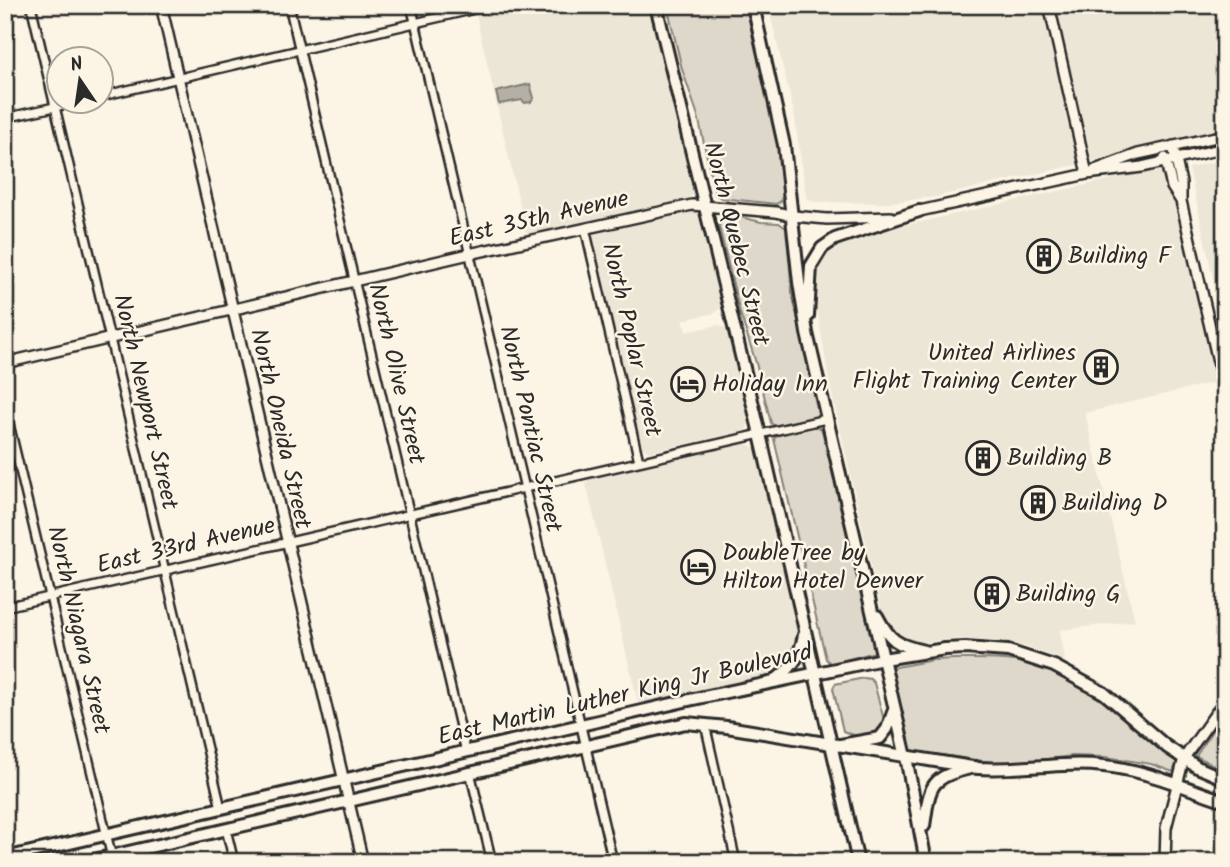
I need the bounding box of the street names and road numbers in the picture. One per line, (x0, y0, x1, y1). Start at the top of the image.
street label: North Quebec Street (692, 138, 780, 351)
street label: East 35th Avenue (445, 179, 633, 259)
street label: North Poplar Street (590, 239, 672, 441)
street label: North Olive Street (356, 280, 436, 469)
street label: North Newport Street (101, 290, 189, 514)
street label: North Pontiac Street (487, 322, 573, 537)
street label: North Oneida Street (238, 325, 322, 534)
street label: East 33rd Avenue (93, 506, 279, 585)
street label: North Niagara Street (35, 522, 121, 739)
street label: East Martin Luther King Jr Boulevard (434, 633, 817, 757)

